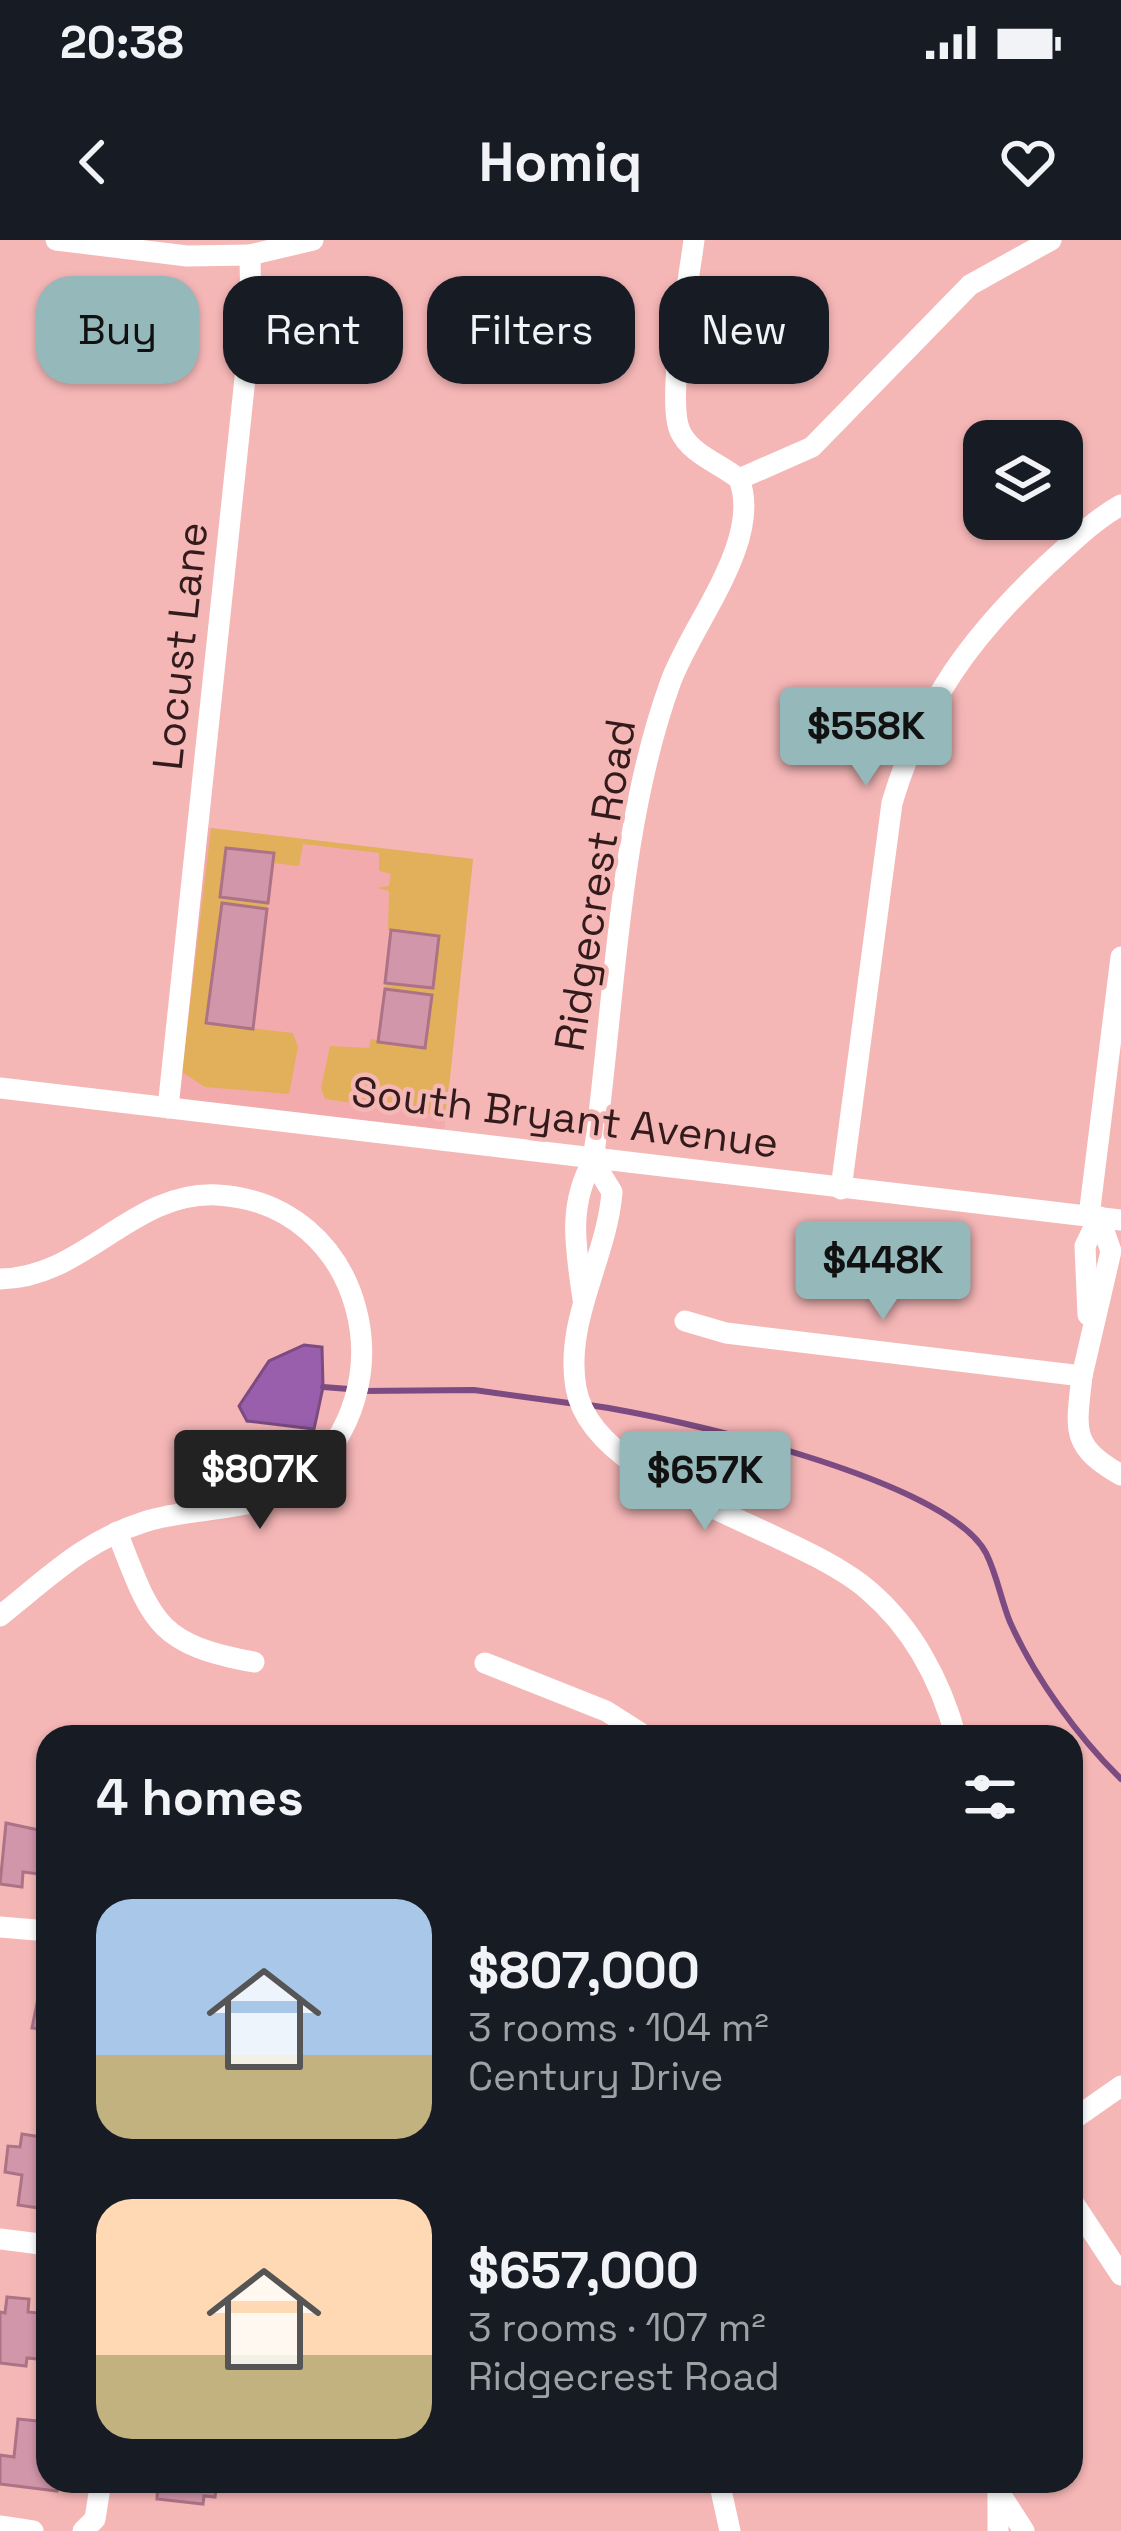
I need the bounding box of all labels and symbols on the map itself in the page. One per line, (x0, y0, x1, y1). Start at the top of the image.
street label: Locust Lane (141, 519, 219, 773)
pin: $558K (782, 687, 950, 789)
street label: Ridgecrest Road (543, 715, 647, 1055)
street label: South Bryant Avenue (348, 1065, 782, 1169)
pin: $448K (799, 1221, 967, 1323)
pin: $807K (176, 1430, 344, 1532)
pin: $657K (621, 1431, 789, 1533)

